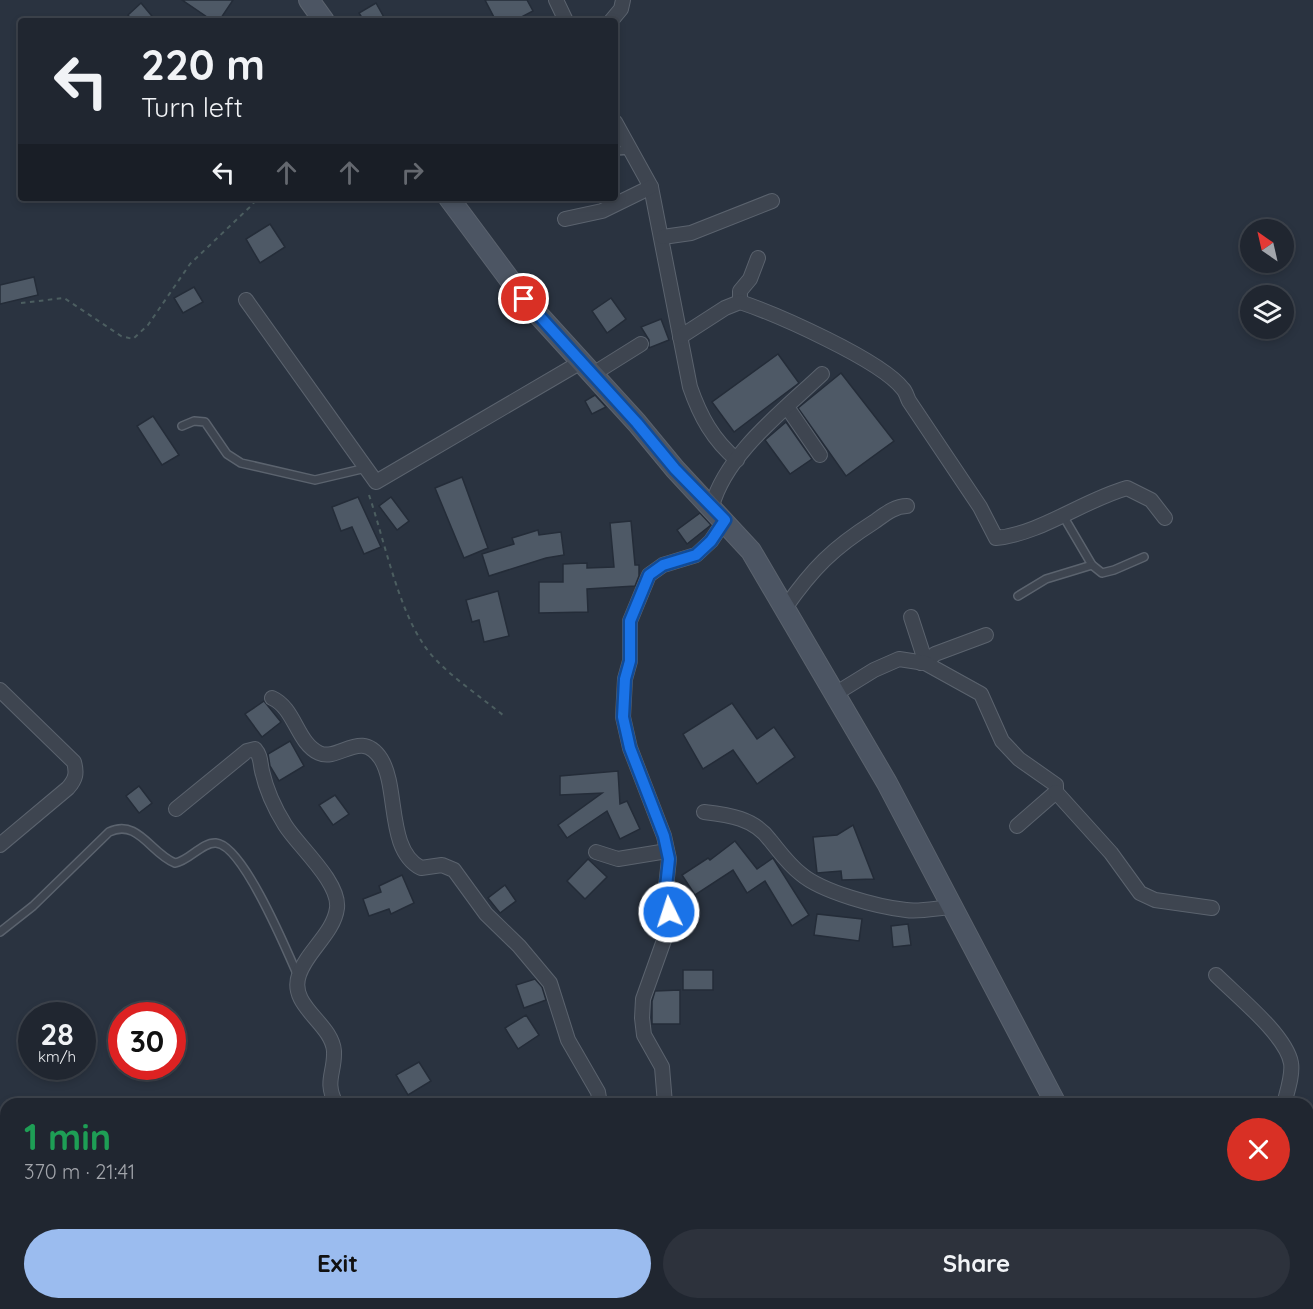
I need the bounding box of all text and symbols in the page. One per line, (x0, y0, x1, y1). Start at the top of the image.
text: 220 m (141, 38, 265, 91)
icon: left (42, 42, 120, 120)
text: Turn left (141, 90, 243, 124)
icon: left (207, 156, 240, 189)
icon: ahead (270, 156, 303, 189)
icon: ahead (333, 156, 366, 189)
icon: right (396, 156, 429, 189)
north arrow (1240, 219, 1294, 273)
map controls (1240, 219, 1294, 339)
pin (498, 273, 549, 324)
icon: arrive (507, 282, 540, 315)
button: layers (1240, 285, 1294, 339)
position arrow (637, 880, 701, 944)
speed limit sign: 30 (108, 1002, 186, 1080)
text: 28 (40, 1015, 74, 1053)
text: km/h (38, 1047, 76, 1066)
text: 1 min (24, 1114, 111, 1159)
button: close (1227, 1118, 1290, 1181)
text: 370 m · 21:41 (24, 1159, 135, 1184)
button: Exit (24, 1229, 651, 1298)
button: Share (663, 1229, 1290, 1298)

